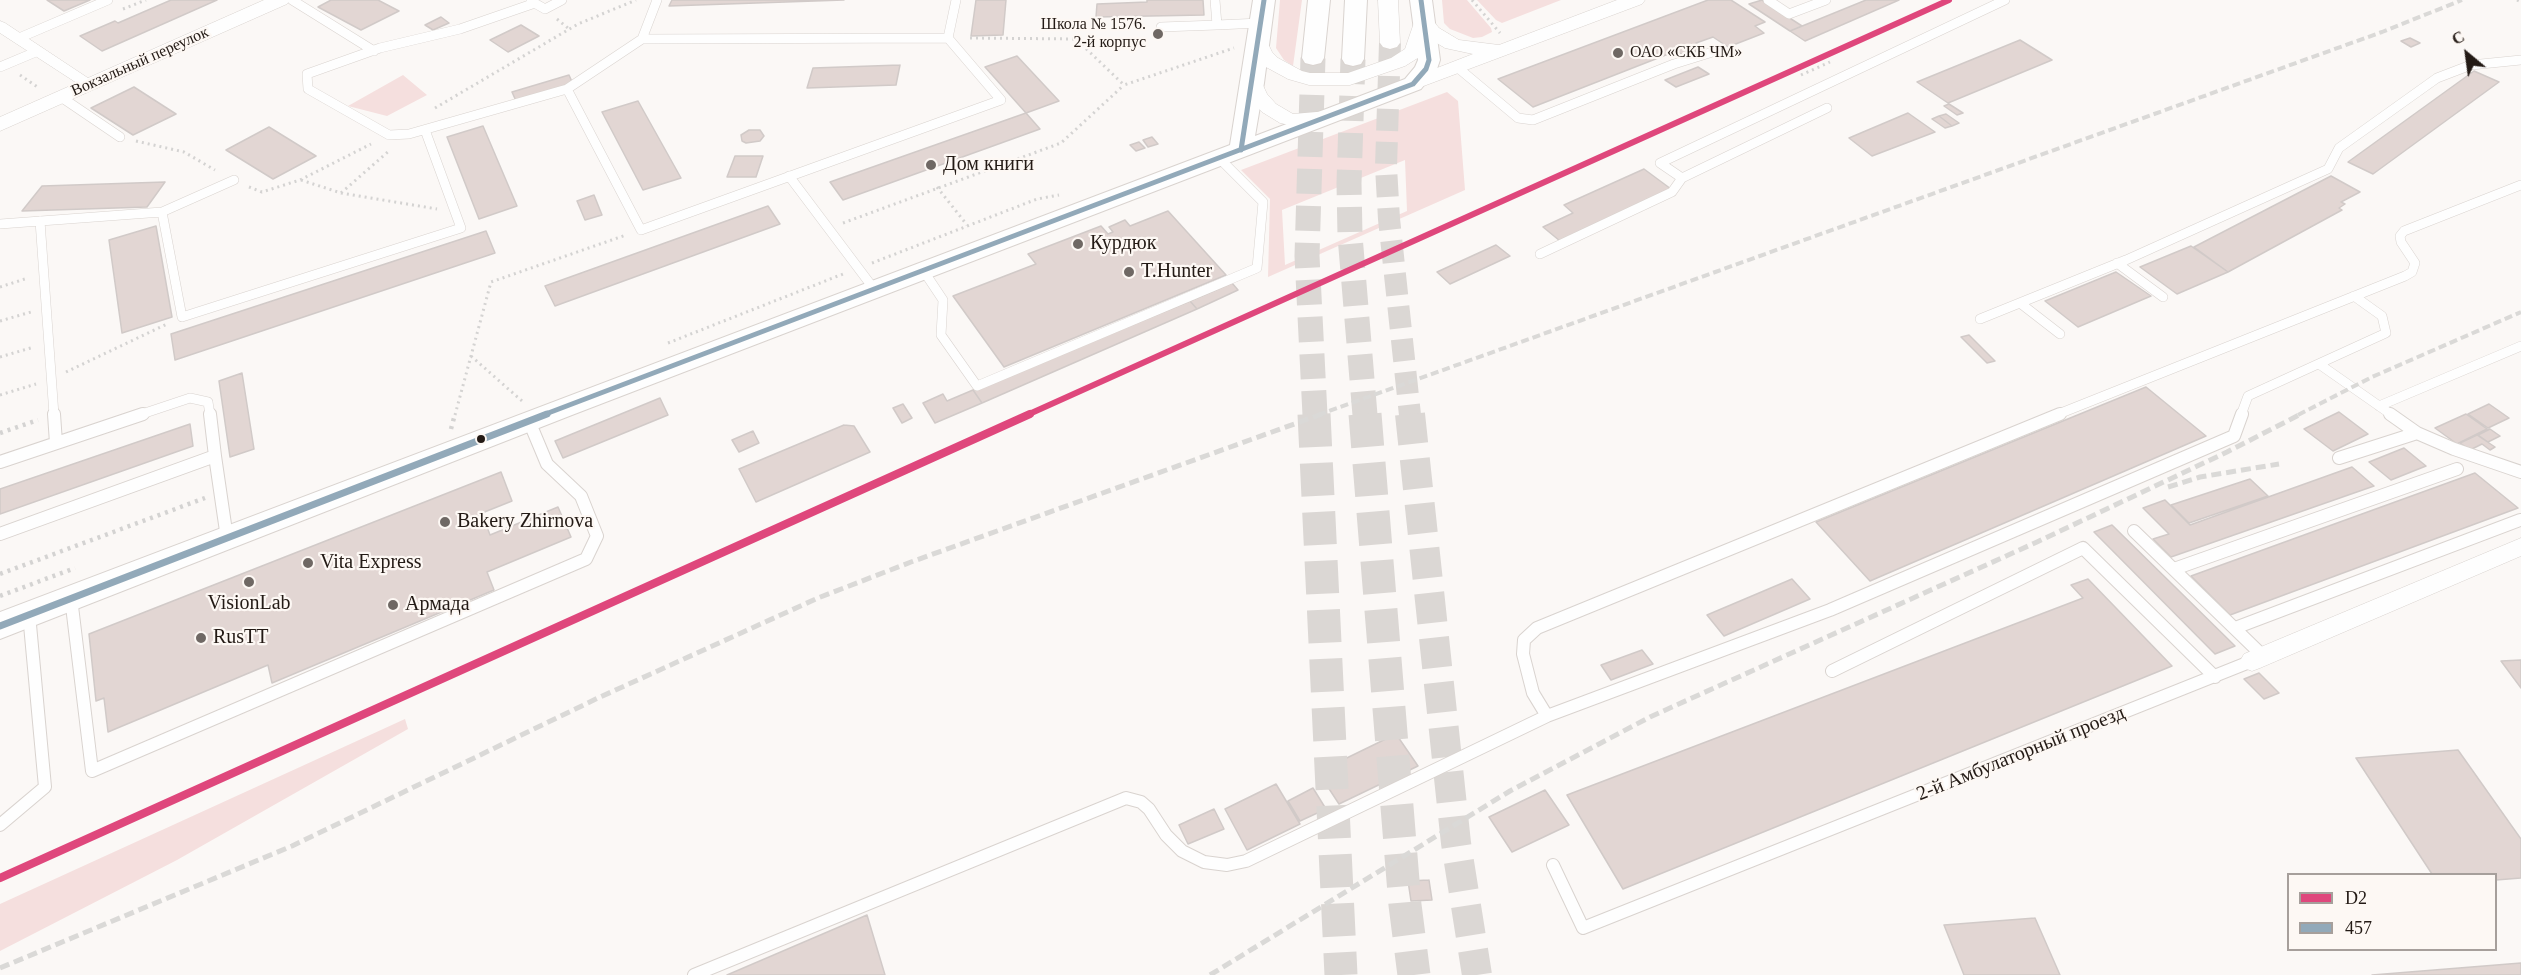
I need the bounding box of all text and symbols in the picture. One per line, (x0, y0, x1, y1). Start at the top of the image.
place label: Школа № 1576. 2-й корпус (1041, 15, 1146, 53)
street label: Вокзальный переулок (68, 23, 212, 101)
north arrow (2437, 24, 2497, 84)
marker: Школа № 1576. 2-й корпус (1151, 27, 1165, 41)
text: С (2449, 28, 2467, 48)
place label: ОАО «СКБ ЧМ» (1630, 43, 1742, 63)
marker: ОАО «СКБ ЧМ» (1611, 46, 1625, 60)
place label: Дом книги (943, 153, 1034, 177)
marker: Дом книги (924, 158, 938, 172)
place label: Курдюк (1090, 232, 1156, 256)
marker: Курдюк (1071, 237, 1085, 251)
place label: T.Hunter (1141, 260, 1212, 284)
marker: T.Hunter (1122, 265, 1136, 279)
unlabelled marker (475, 433, 487, 445)
place label: Bakery Zhirnova (457, 510, 593, 534)
marker: Bakery Zhirnova (438, 515, 452, 529)
place label: Vita Express (320, 551, 422, 575)
marker: Vita Express (301, 556, 315, 570)
marker: VisionLab (242, 575, 256, 589)
place label: VisionLab (207, 592, 291, 616)
place label: Армада (405, 593, 470, 617)
marker: Армада (386, 598, 400, 612)
place label: RusTT (213, 626, 269, 650)
marker: RusTT (194, 631, 208, 645)
street label: 2-й Амбулаторный проезд (1913, 701, 2129, 807)
legend (2287, 873, 2497, 951)
text: D2 (2345, 888, 2367, 908)
text: 457 (2345, 918, 2372, 938)

